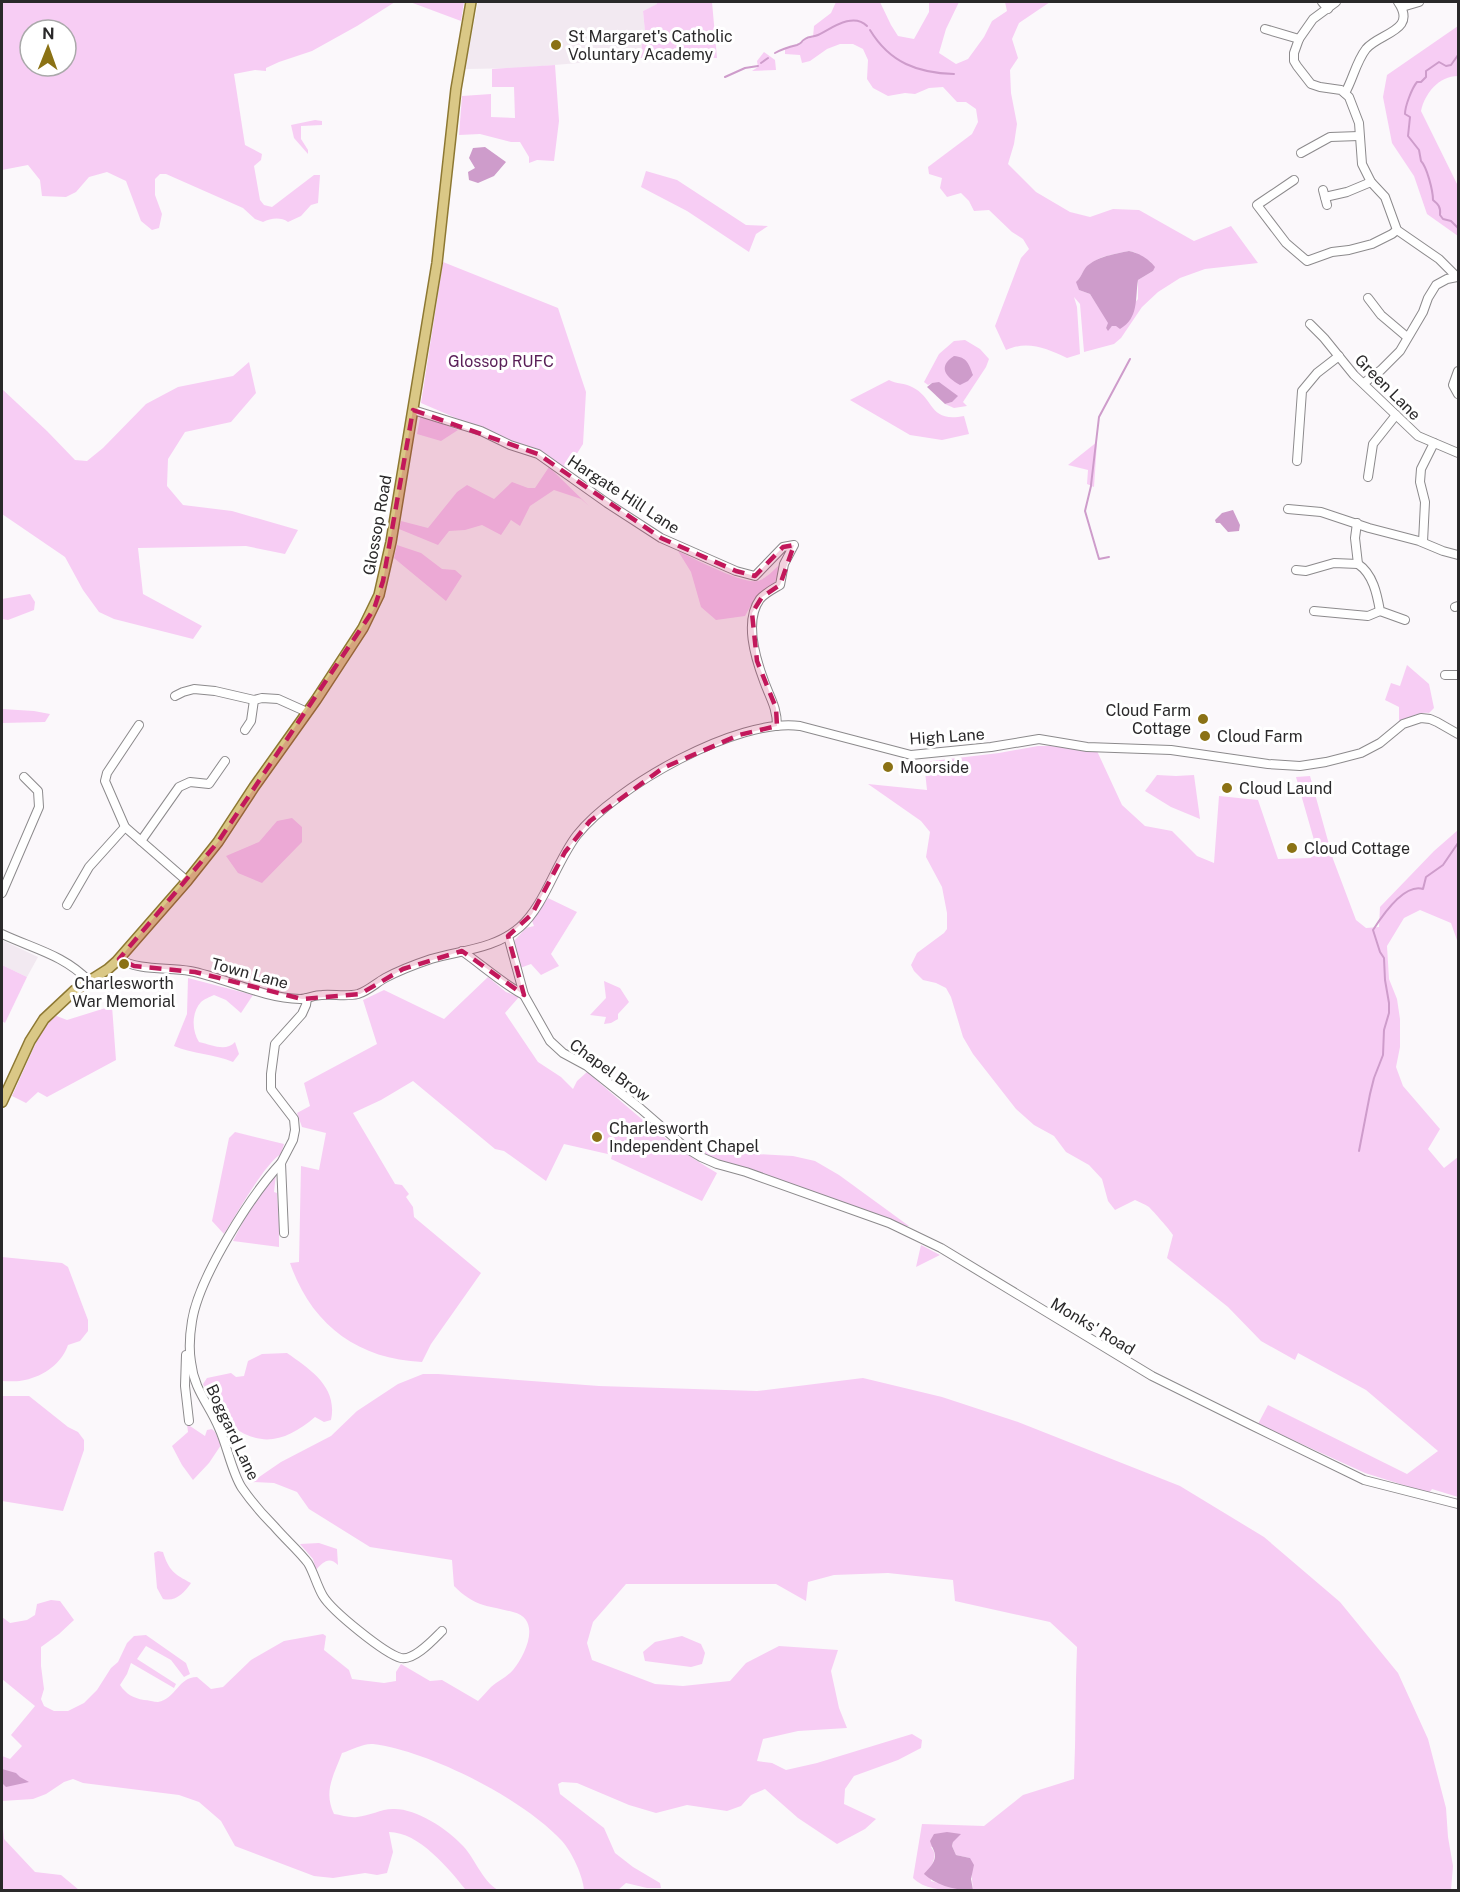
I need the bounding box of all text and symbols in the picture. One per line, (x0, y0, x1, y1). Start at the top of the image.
north arrow (18, 18, 78, 78)
text: N (42, 24, 55, 43)
place label: St Margaret's Catholic Voluntary Academy (568, 27, 733, 64)
marker: St Margaret's Catholic Voluntary Academy (549, 38, 563, 52)
street label: Green Lane (1351, 351, 1424, 424)
park label: Glossop RUFC (448, 352, 554, 371)
street label: Hargate Hill Lane (564, 451, 683, 538)
street label: Glossop Road (359, 473, 396, 577)
place label: Cloud Farm Cottage (1106, 701, 1191, 738)
marker: Cloud Farm Cottage (1196, 712, 1210, 726)
street label: High Lane (909, 724, 985, 749)
place label: Cloud Farm (1217, 727, 1303, 746)
marker: Cloud Farm (1198, 729, 1212, 743)
place label: Moorside (900, 758, 969, 777)
marker: Moorside (881, 760, 895, 774)
place label: Cloud Laund (1239, 779, 1332, 798)
marker: Cloud Laund (1220, 781, 1234, 795)
place label: Cloud Cottage (1304, 839, 1410, 858)
marker: Cloud Cottage (1285, 841, 1299, 855)
street label: Town Lane (209, 954, 291, 993)
marker: Charlesworth War Memorial (117, 957, 131, 971)
place label: Charlesworth War Memorial (72, 974, 176, 1011)
street label: Chapel Brow (566, 1035, 654, 1106)
place label: Charlesworth Independent Chapel (609, 1119, 759, 1156)
marker: Charlesworth Independent Chapel (590, 1130, 604, 1144)
street label: Monks' Road (1047, 1294, 1138, 1359)
street label: Boggard Lane (202, 1381, 263, 1483)

